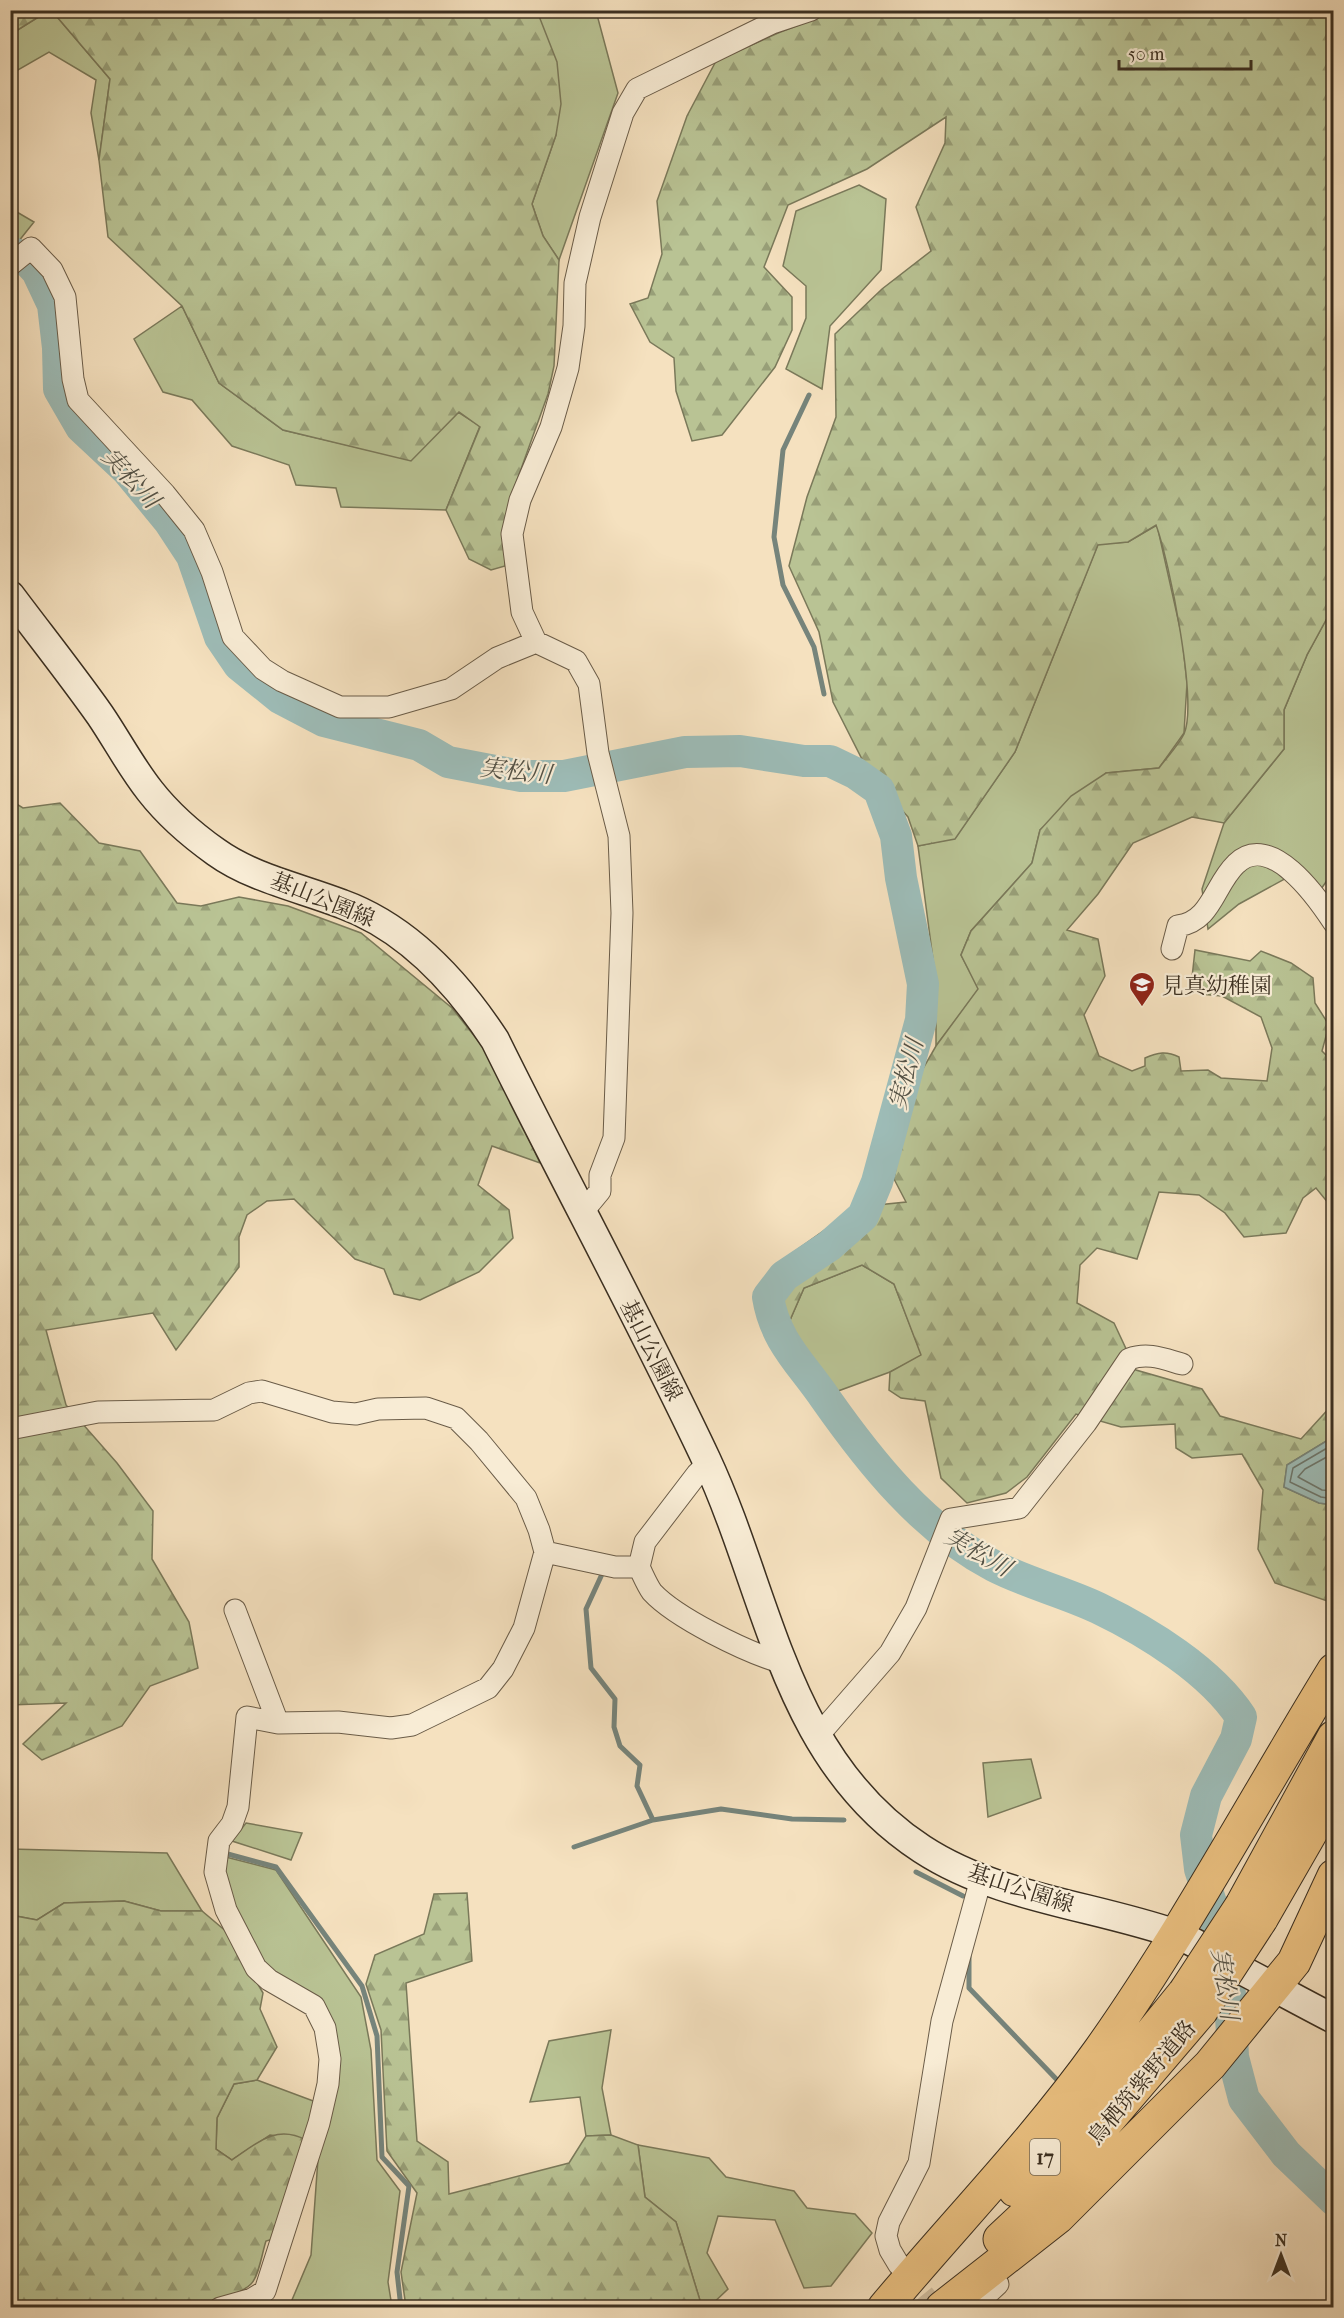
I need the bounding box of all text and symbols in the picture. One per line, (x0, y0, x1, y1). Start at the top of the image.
scale bar (1119, 33, 1251, 71)
text: 50 m (1128, 44, 1165, 65)
water label: 実松川 (96, 442, 168, 516)
water label: 実松川 (479, 753, 556, 789)
street label: 基山公園線 (267, 867, 378, 933)
school or university icon: 見真幼稚園 (1127, 970, 1157, 1008)
place label: 見真幼稚園 (1162, 973, 1272, 999)
water label: 実松川 (883, 1033, 930, 1112)
street label: 基山公園線 (615, 1296, 688, 1405)
water label: 実松川 (940, 1522, 1019, 1584)
street label: 基山公園線 (964, 1860, 1077, 1918)
water label: 実松川 (1206, 1946, 1244, 2025)
street label: 鳥栖筑紫野道路 (1082, 2015, 1201, 2150)
road number: 17 (1030, 2139, 1060, 2175)
north arrow (1251, 2225, 1311, 2285)
text: N (1275, 2231, 1288, 2250)

